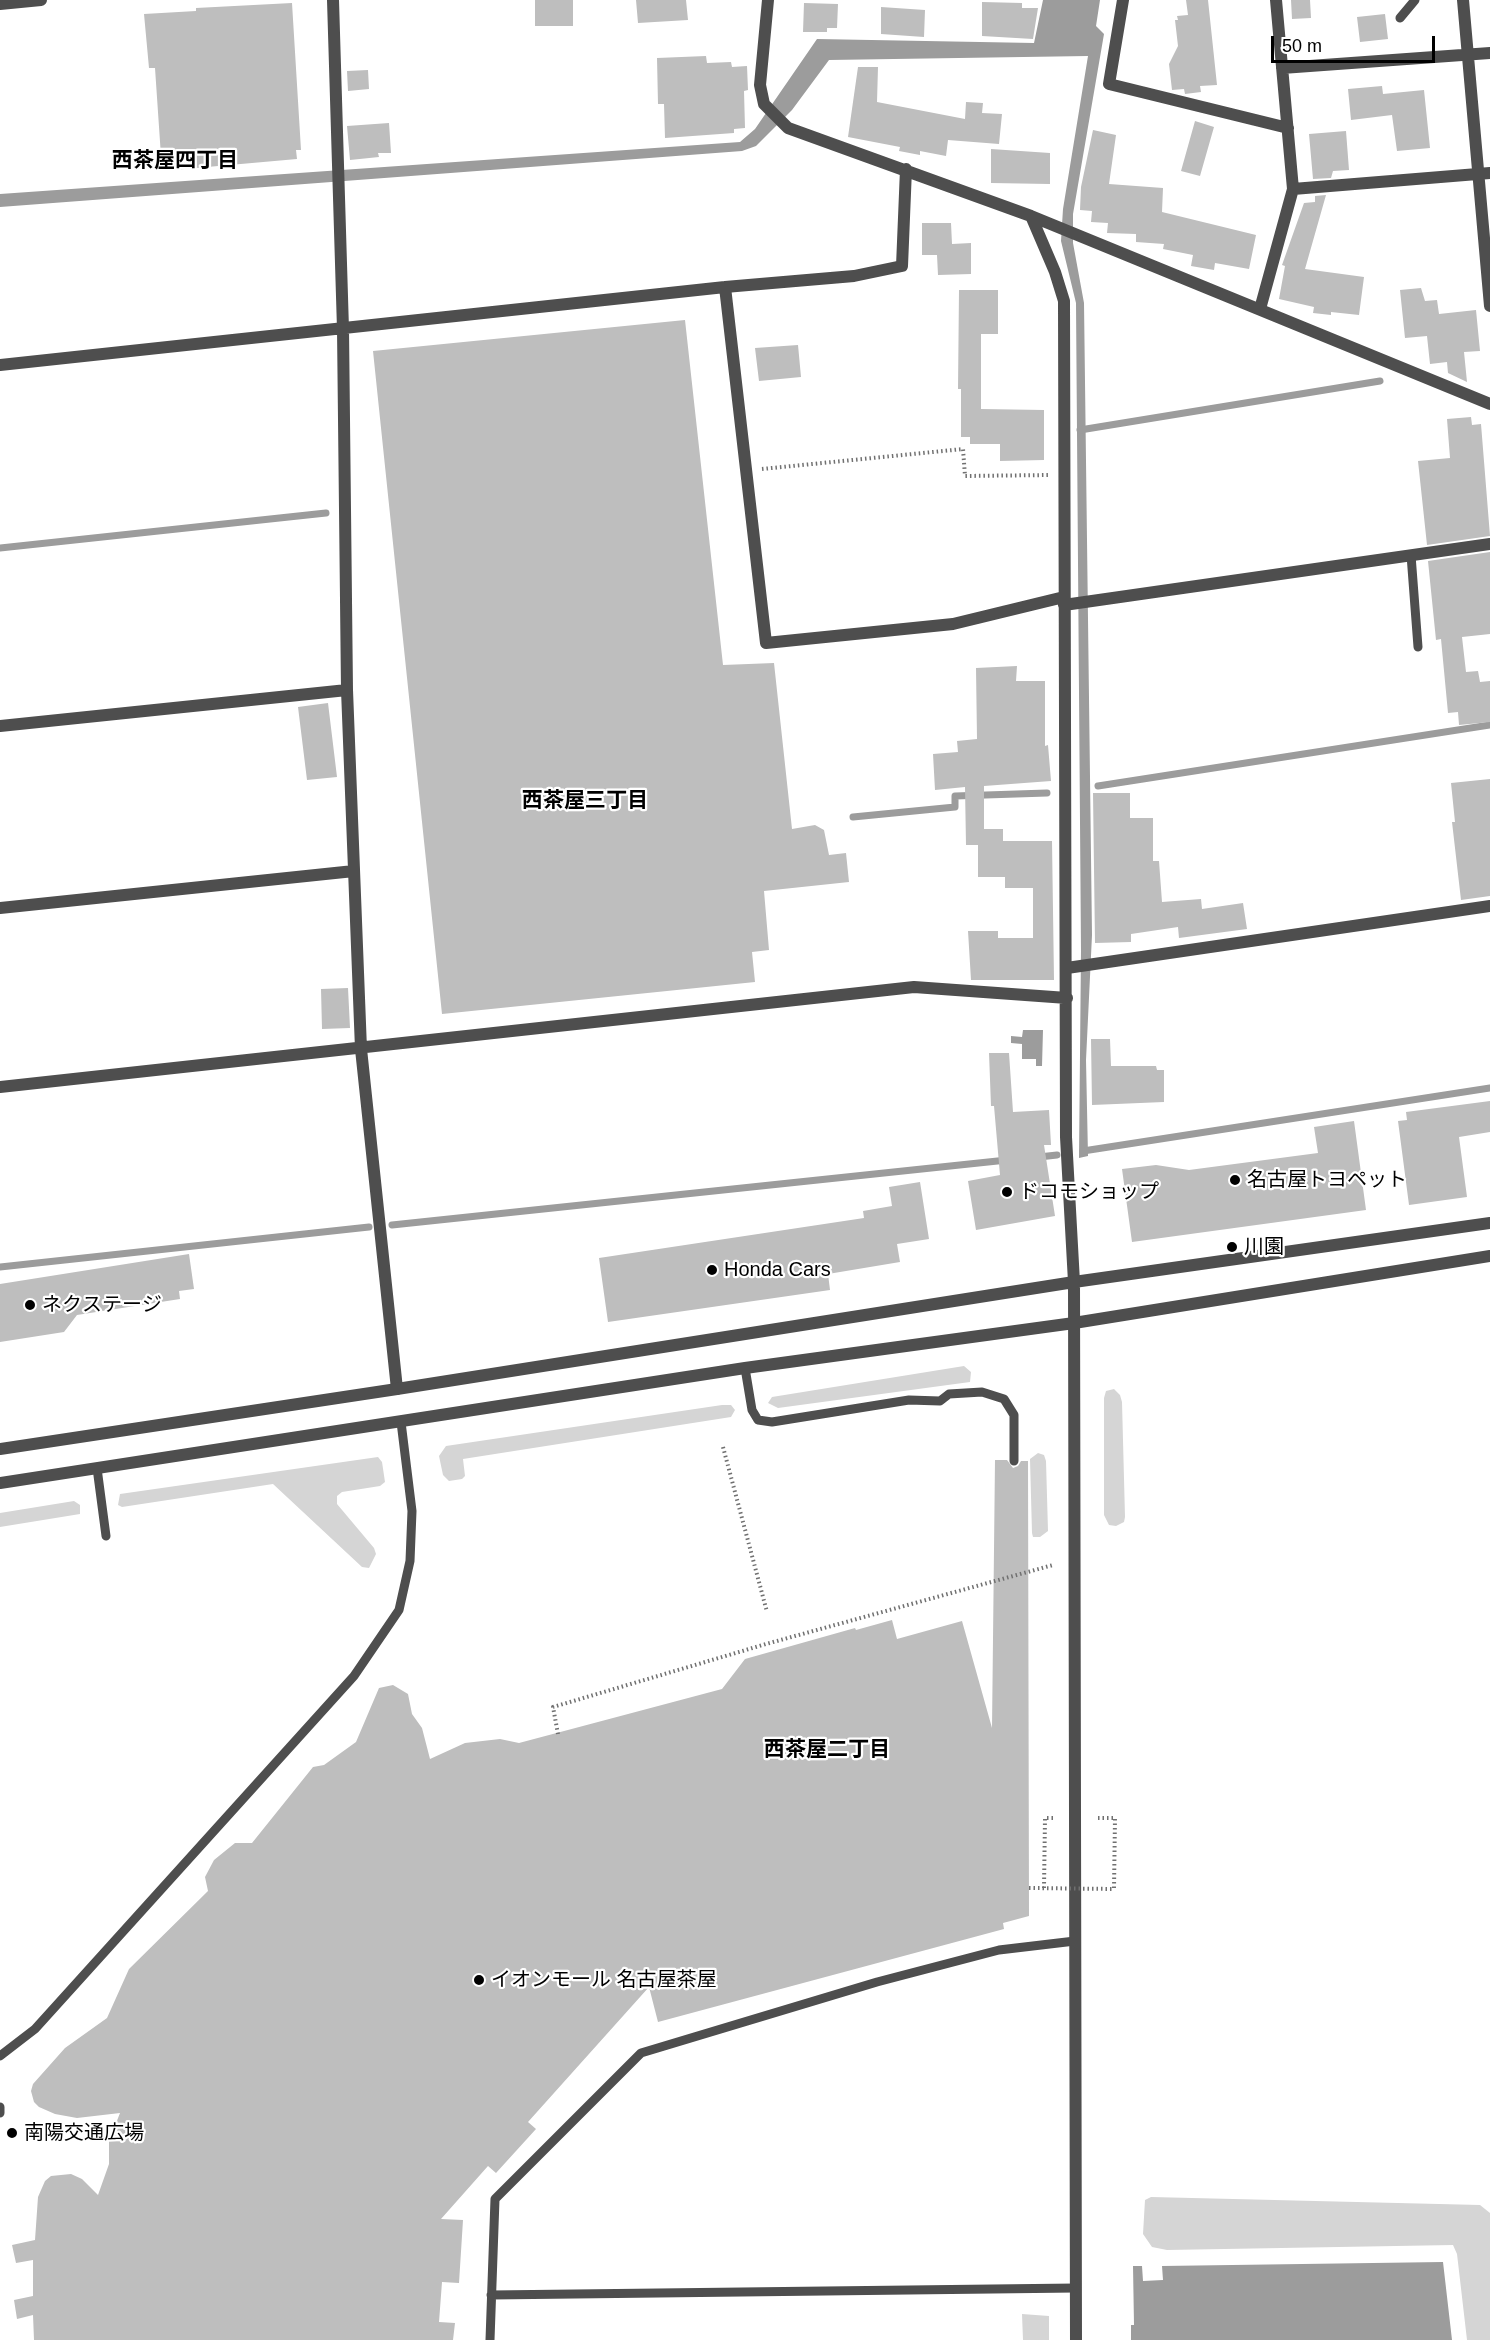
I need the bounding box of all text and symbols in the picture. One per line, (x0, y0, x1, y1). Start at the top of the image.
scale bar (1274, 24, 1438, 62)
text: 50 m (1282, 36, 1322, 56)
district label: 西茶屋四丁目 (112, 148, 238, 174)
district label: 西茶屋三丁目 (522, 788, 648, 814)
place label: 名古屋トヨペット (1247, 1168, 1407, 1192)
marker: 名古屋トヨペット (1228, 1173, 1242, 1187)
place label: ドコモショップ (1019, 1180, 1159, 1204)
marker: ドコモショップ (1000, 1185, 1014, 1199)
place label: 川園 (1244, 1235, 1284, 1259)
marker: 川園 (1225, 1240, 1239, 1254)
place label: Honda Cars (724, 1258, 831, 1282)
marker: Honda Cars (705, 1263, 719, 1277)
place label: ネクステージ (42, 1293, 162, 1317)
marker: ネクステージ (23, 1298, 37, 1312)
district label: 西茶屋二丁目 (764, 1737, 890, 1763)
place label: イオンモール 名古屋茶屋 (491, 1968, 717, 1992)
marker: イオンモール 名古屋茶屋 (472, 1973, 486, 1987)
place label: 南陽交通広場 (24, 2121, 144, 2145)
marker: 南陽交通広場 (5, 2126, 19, 2140)

